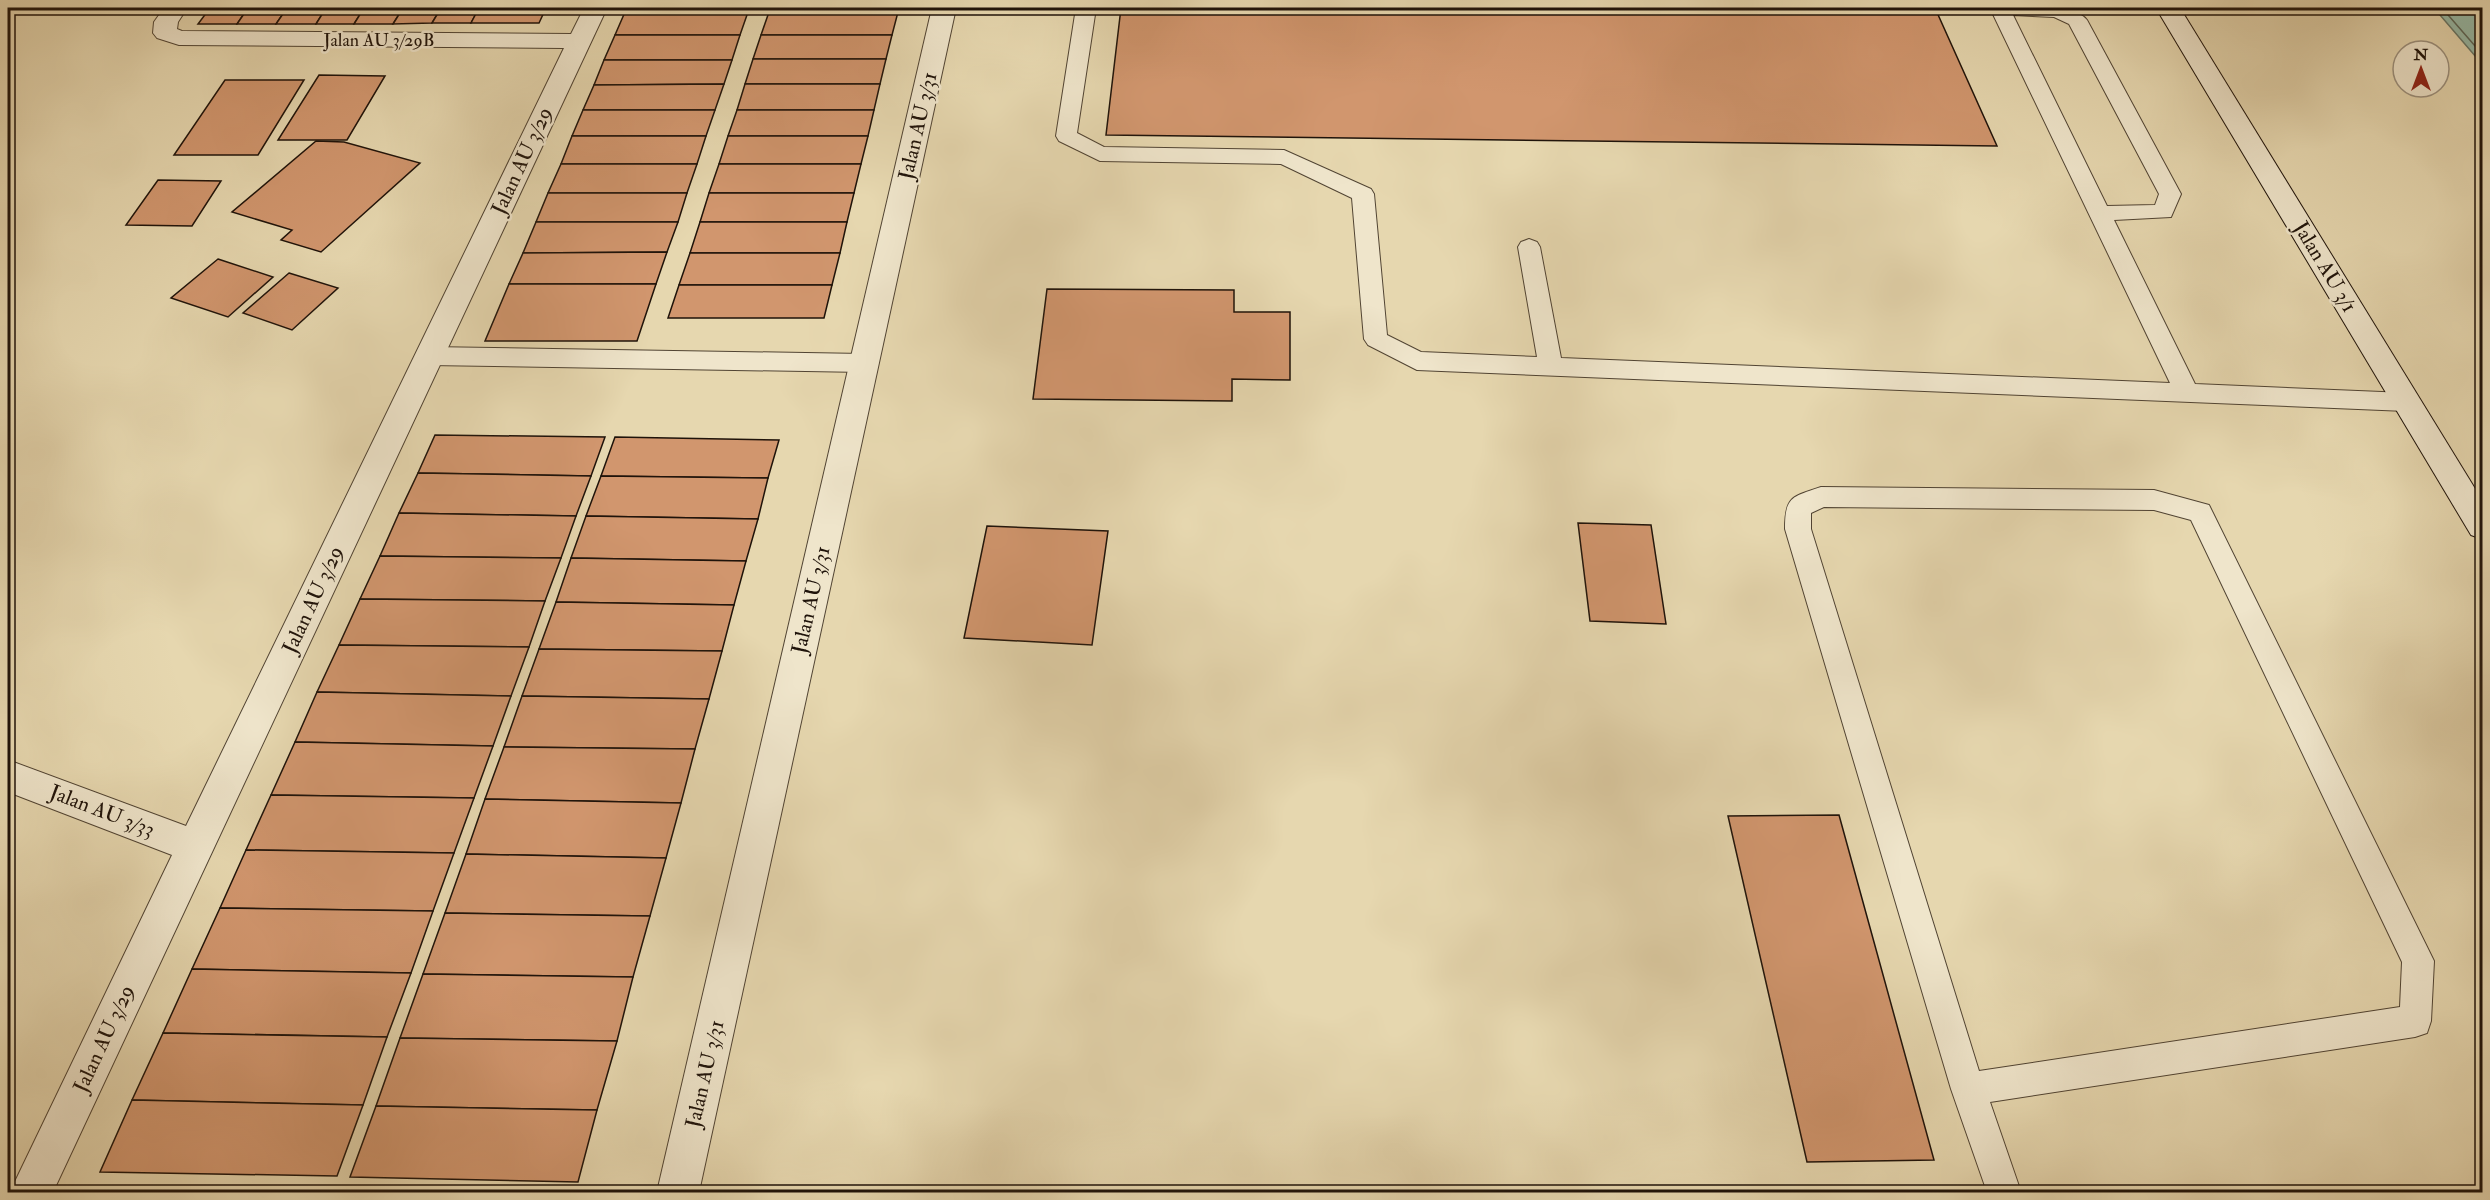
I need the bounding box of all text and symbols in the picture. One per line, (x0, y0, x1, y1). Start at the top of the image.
street label: Jalan AU 3/29B (323, 29, 434, 52)
north arrow (2391, 39, 2451, 99)
text: N (2413, 45, 2429, 65)
street label: Jalan AU 3/31 (892, 69, 944, 184)
street label: Jalan AU 3/29 (485, 103, 559, 220)
street label: Jalan AU 3/1 (2287, 216, 2363, 318)
street label: Jalan AU 3/29 (276, 542, 350, 659)
street label: Jalan AU 3/31 (785, 543, 837, 658)
street label: Jalan AU 3/33 (45, 778, 158, 843)
street label: Jalan AU 3/29 (67, 981, 141, 1098)
street label: Jalan AU 3/31 (679, 1017, 731, 1132)

